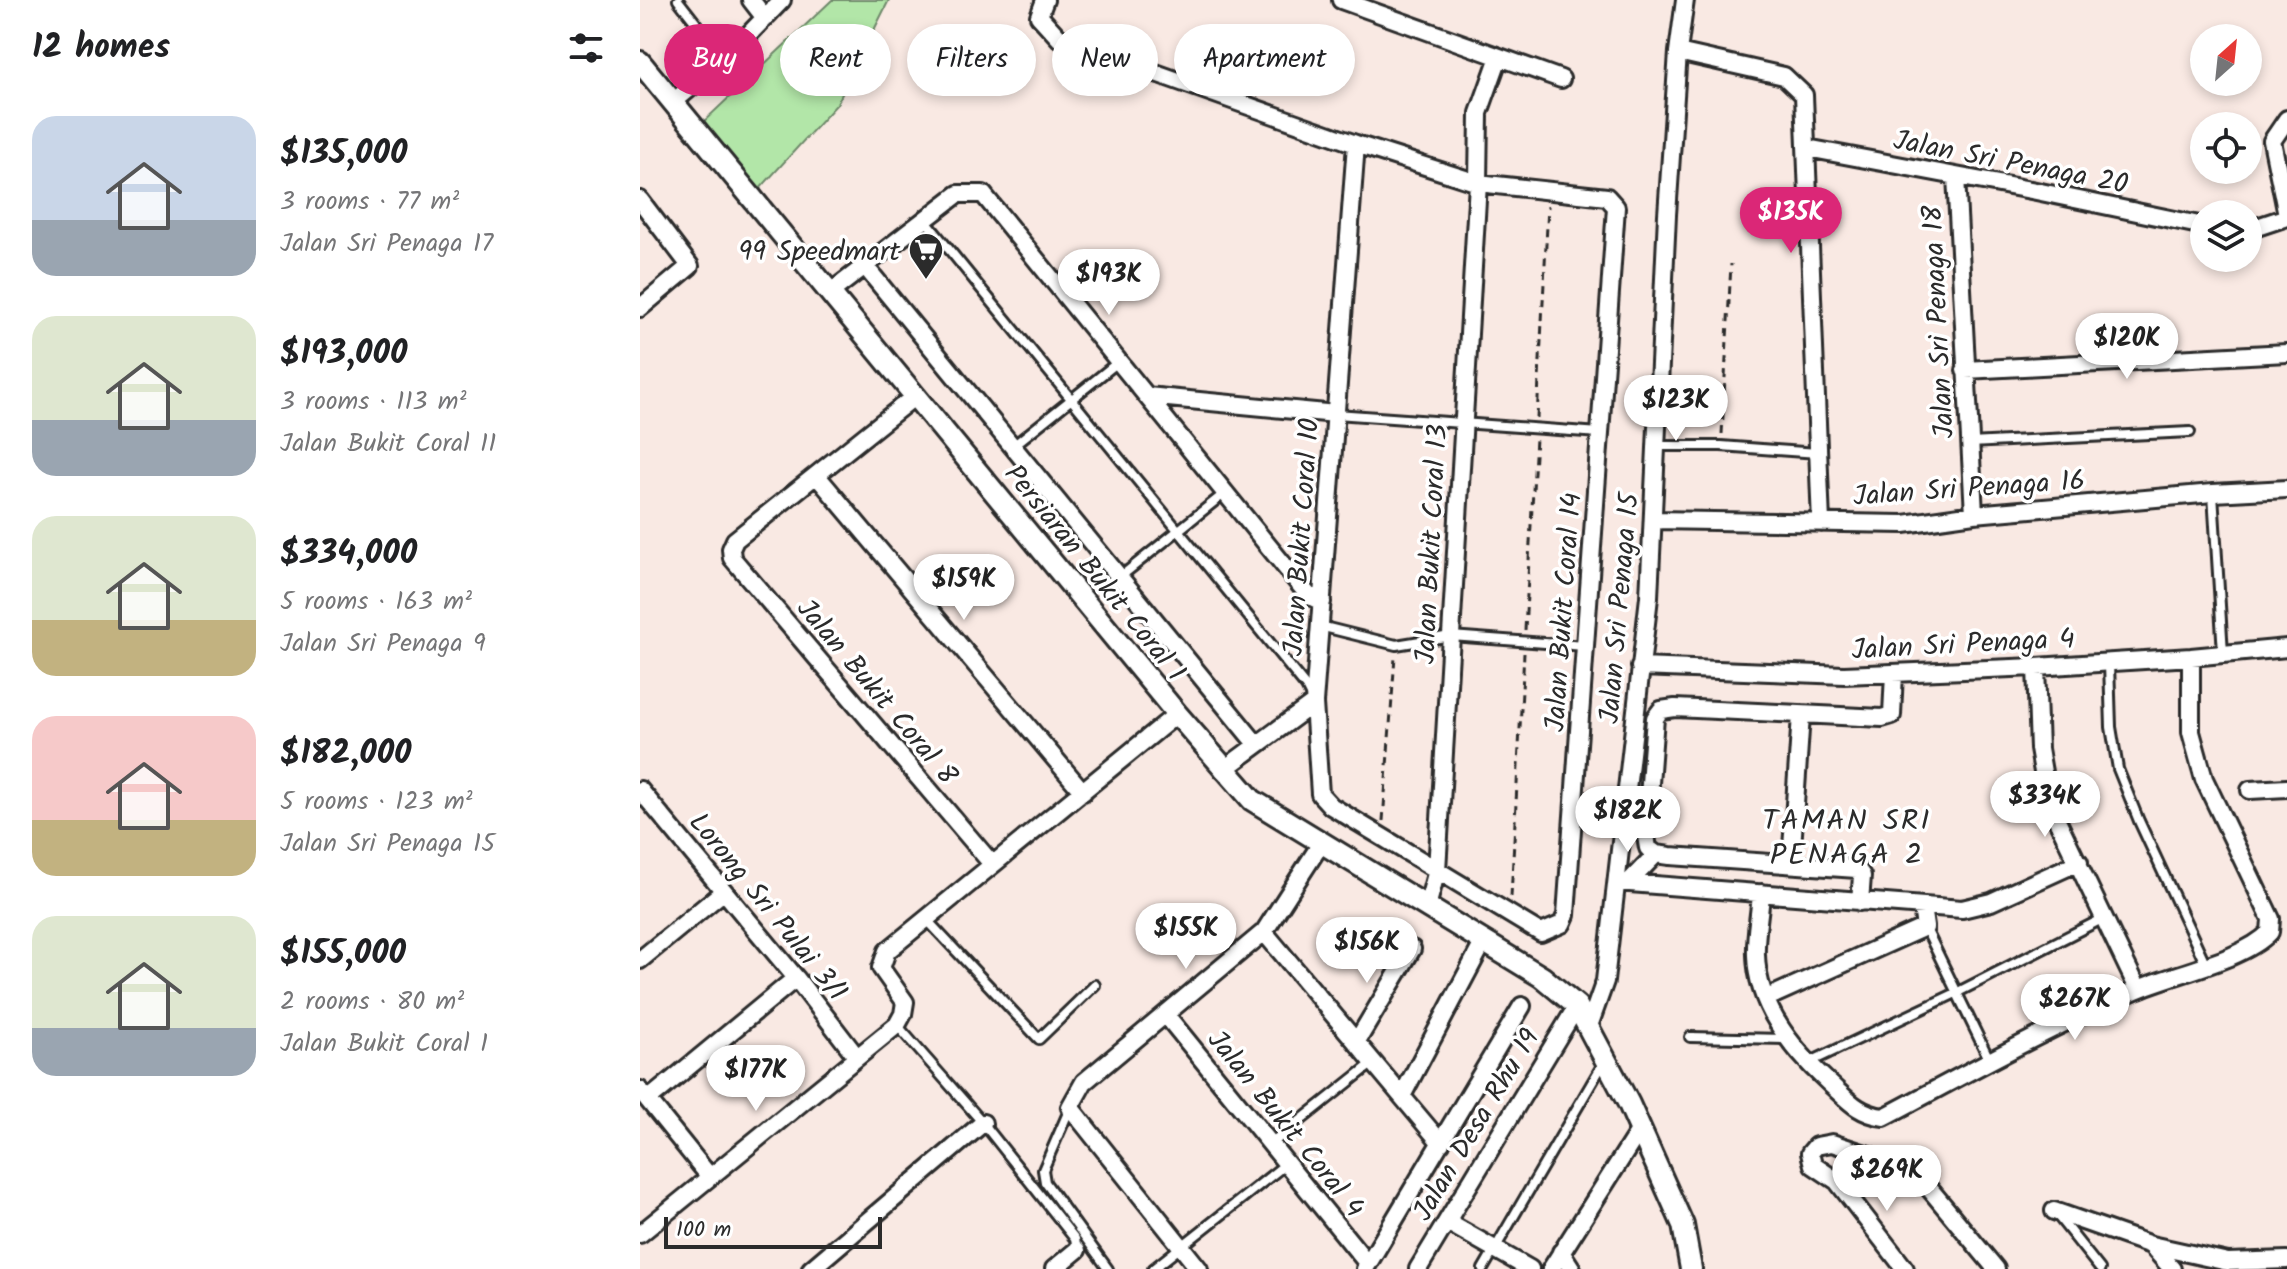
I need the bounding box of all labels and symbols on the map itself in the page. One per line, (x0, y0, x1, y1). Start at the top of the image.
north arrow (2190, 24, 2262, 96)
street label: Jalan Sri Penaga 20 (1889, 119, 2132, 208)
pin: $135K (1735, 187, 1847, 255)
street label: Jalan Sri Penaga 18 (1911, 204, 1968, 440)
place label: 99 Speedmart (738, 230, 901, 275)
supermarket icon: 99 Speedmart (907, 231, 945, 281)
pin: $193K (1053, 249, 1165, 317)
pin: $120K (2071, 313, 2183, 381)
pin: $123K (1620, 375, 1732, 443)
street label: Jalan Bukit Coral 10 (1272, 417, 1333, 658)
street label: Jalan Bukit Coral 13 (1404, 423, 1461, 665)
street label: Persiaran Bukit Coral 1 (992, 455, 1196, 692)
street label: Jalan Sri Penaga 16 (1852, 459, 2087, 520)
street label: Jalan Sri Penaga 15 (1588, 489, 1653, 726)
street label: Jalan Bukit Coral 14 (1534, 491, 1595, 733)
pin: $159K (908, 554, 1020, 622)
street label: Jalan Bukit Coral 8 (784, 589, 968, 796)
street label: Jalan Sri Penaga 4 (1850, 617, 2076, 674)
pin: $334K (1989, 771, 2101, 839)
pin: $182K (1572, 786, 1684, 854)
district label: TAMAN SRI PENAGA 2 (1762, 798, 1932, 880)
street label: Lorong Sri Pulai 3/1 (676, 803, 858, 1012)
pin: $155K (1130, 903, 1242, 971)
pin: $156K (1311, 917, 1423, 985)
pin: $267K (2019, 974, 2131, 1042)
street label: Jalan Desa Rhu 19 (1402, 1020, 1553, 1230)
street label: Jalan Bukit Coral 4 (1195, 1021, 1375, 1228)
pin: $177K (700, 1045, 812, 1113)
pin: $269K (1831, 1145, 1943, 1213)
scale bar (664, 1213, 882, 1249)

